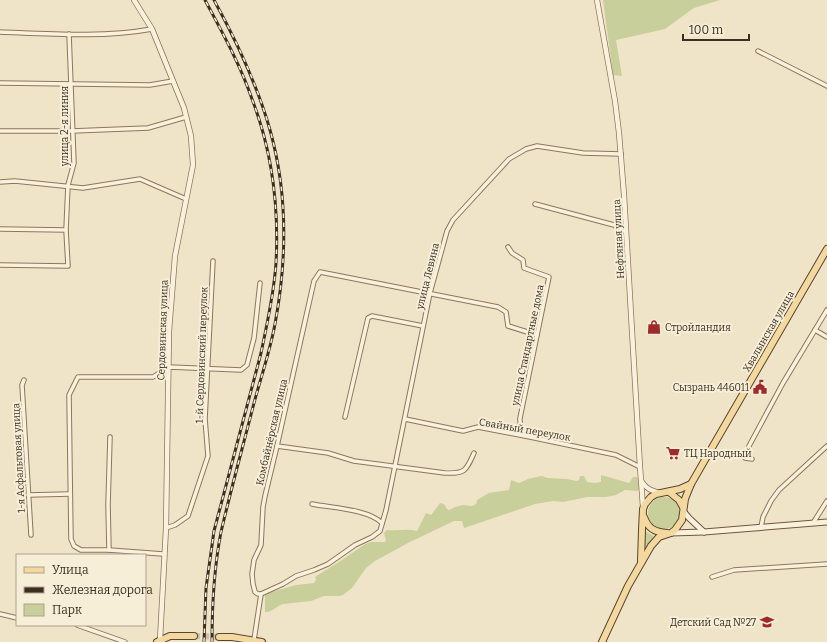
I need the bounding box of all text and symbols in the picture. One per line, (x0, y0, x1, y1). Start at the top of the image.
scale bar (683, 16, 749, 42)
text: 100 m (689, 23, 724, 37)
street label: улица 2-я линия (59, 85, 71, 167)
street label: Нефтяная улица (611, 198, 627, 279)
street label: улица Левина (414, 241, 442, 312)
street label: Сердовинская улица (155, 279, 171, 381)
street label: улица Стандартные дома (509, 283, 547, 408)
street label: 1-й Сердовинский переулок (194, 286, 210, 424)
street label: Хвалынская улица (741, 288, 797, 374)
shop icon: Стройландия (646, 319, 662, 335)
place label: Стройландия (665, 322, 731, 334)
street label: Комбайнёрская улица (253, 377, 290, 487)
public building icon: Сызрань 446011 (752, 379, 768, 395)
place label: Сызрань 446011 (673, 382, 749, 394)
street label: 1-я Асфальтовая улица (10, 402, 28, 513)
street label: Свайный переулок (478, 416, 572, 444)
supermarket icon: ТЦ Народный (665, 445, 681, 461)
place label: ТЦ Народный (684, 448, 752, 460)
legend (16, 554, 146, 626)
text: Улица (52, 563, 89, 577)
text: Железная дорога (52, 583, 153, 597)
text: Парк (52, 603, 82, 617)
school or university icon: Детский Сад №27 (759, 614, 775, 630)
place label: Детский Сад №27 (670, 617, 756, 629)

